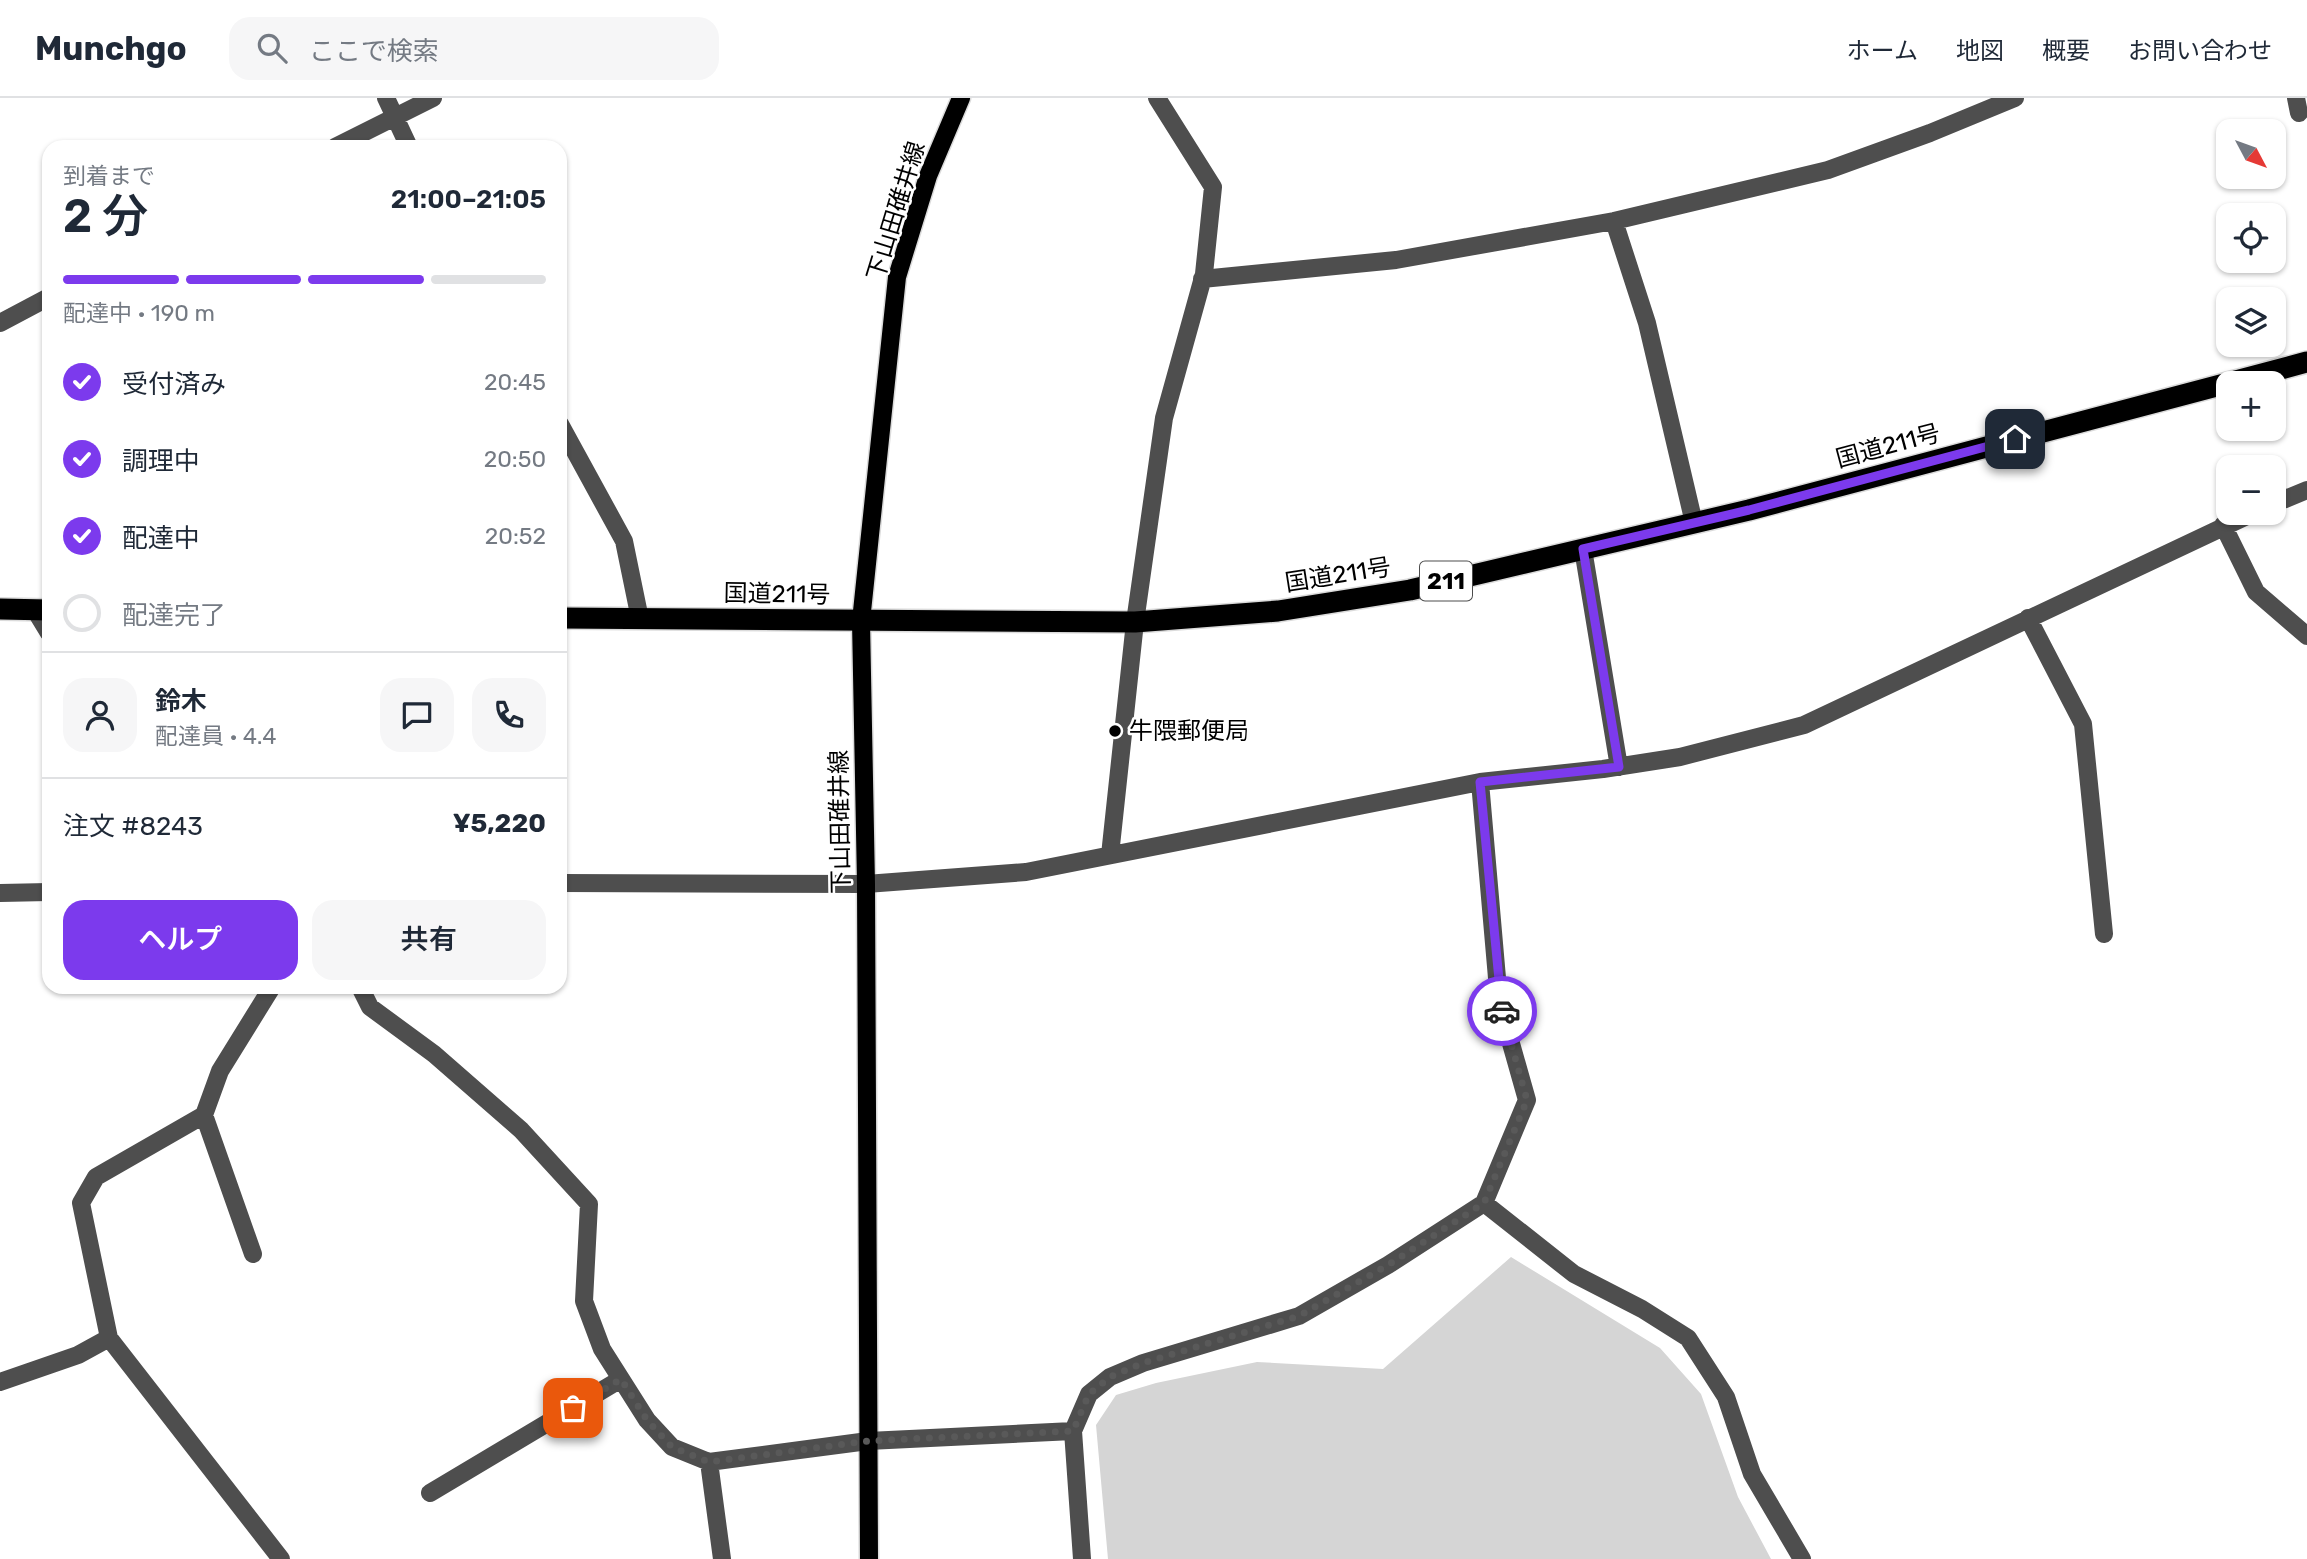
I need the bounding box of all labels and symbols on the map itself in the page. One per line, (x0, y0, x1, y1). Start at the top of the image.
north arrow (2216, 119, 2286, 189)
street label: 下山田碓井線 (862, 138, 930, 284)
pin (1985, 409, 2045, 469)
street label: 国道211号 (1833, 419, 1943, 473)
street label: 国道211号 (1283, 553, 1393, 597)
road number: 211 (1420, 561, 1472, 601)
street label: 国道211号 (723, 579, 831, 609)
place label: 牛隈郵便局 (1129, 717, 1249, 745)
marker: 牛隈郵便局 (1107, 723, 1123, 739)
street label: 下山田碓井線 (825, 750, 855, 894)
courier (1467, 976, 1537, 1046)
pin (543, 1378, 603, 1438)

